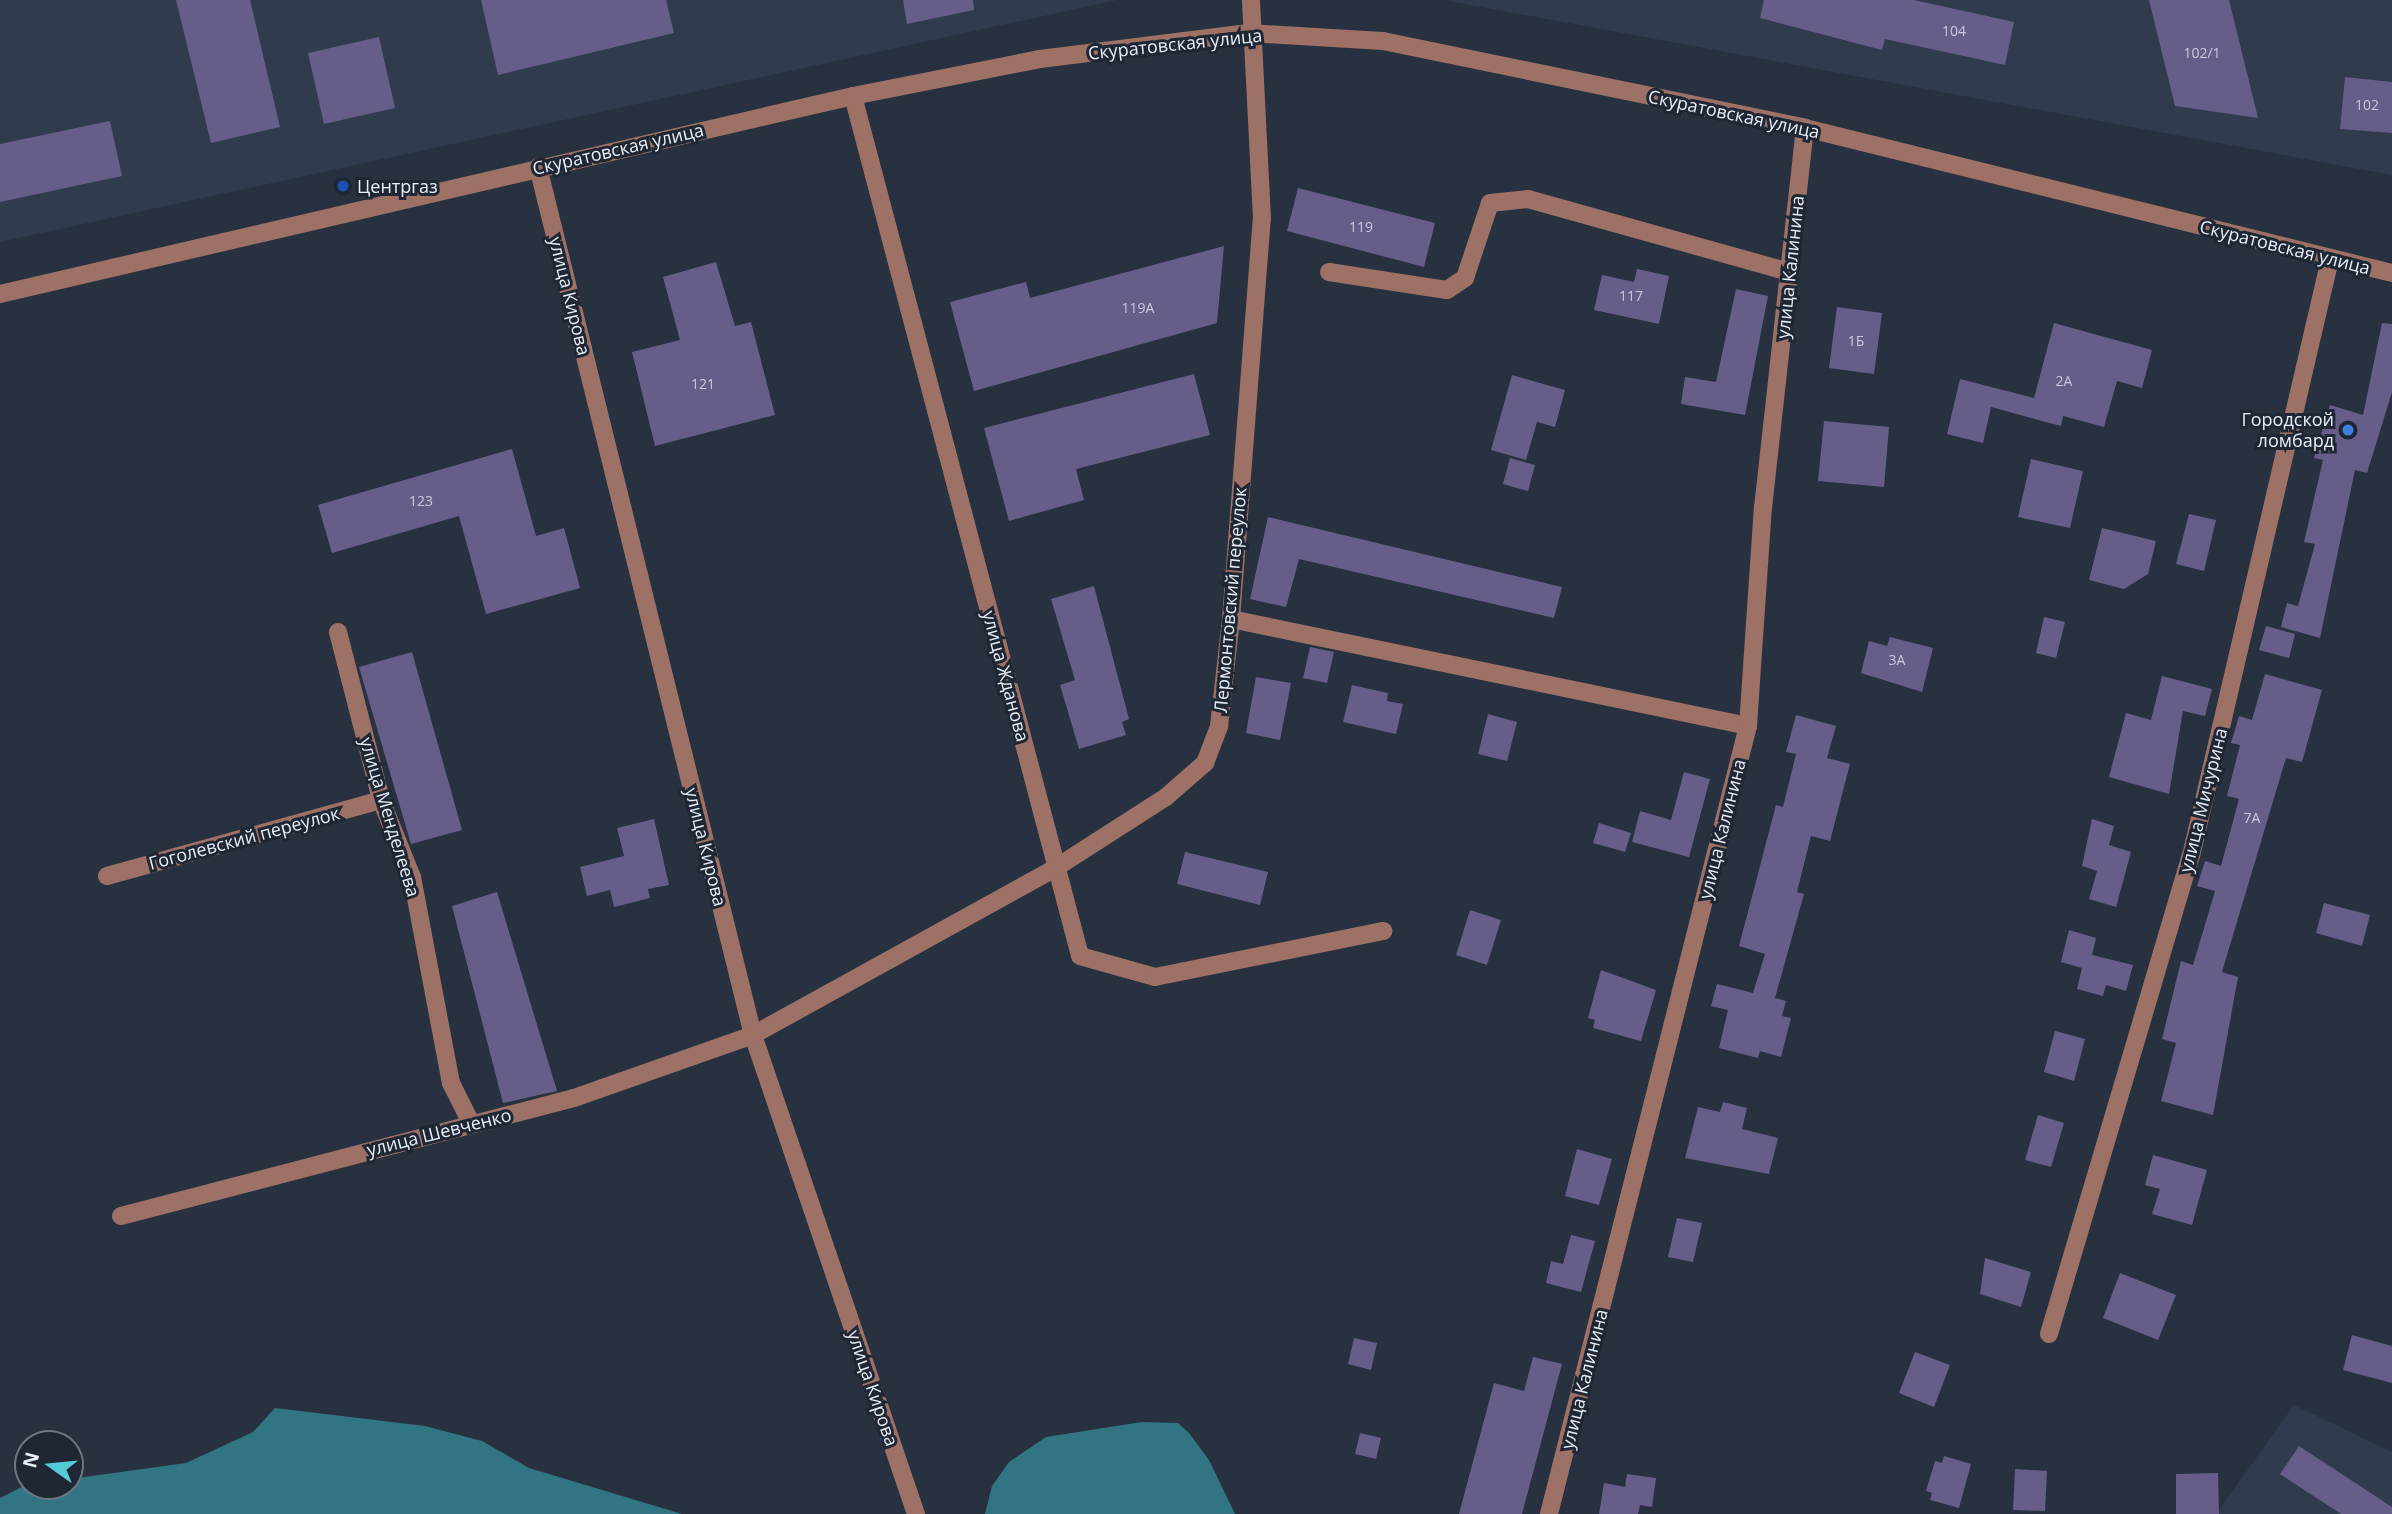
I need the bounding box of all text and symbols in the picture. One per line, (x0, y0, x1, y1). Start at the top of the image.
house number: 104 (1942, 23, 1966, 39)
street label: Скуратовская улица (1087, 24, 1263, 64)
house number: 102/1 (2183, 45, 2221, 61)
street label: Скуратовская улица (1646, 85, 1822, 143)
house number: 102 (2355, 97, 2379, 113)
street label: Скуратовская улица (530, 119, 706, 179)
place label: Центргаз (357, 175, 438, 197)
marker: Центргаз (335, 178, 351, 194)
street label: улица Калинина (1772, 194, 1808, 340)
street label: Скуратовская улица (2198, 215, 2372, 279)
house number: 119 (1349, 219, 1373, 235)
street label: улица Кирова (545, 235, 595, 357)
house number: 117 (1619, 288, 1643, 304)
house number: 119А (1122, 300, 1154, 316)
house number: 1Б (1848, 333, 1864, 349)
house number: 2А (2056, 373, 2072, 389)
house number: 121 (691, 376, 715, 392)
place label: Городской ломбард (2241, 409, 2334, 452)
marker: Городской ломбард (2340, 422, 2356, 438)
street label: Лермонтовский переулок (1209, 486, 1251, 714)
house number: 123 (409, 493, 433, 509)
street label: улица Жданова (978, 608, 1034, 744)
house number: 3А (1889, 652, 1905, 668)
street label: улица Мичурина (2175, 726, 2231, 874)
street label: улица Менделеева (355, 735, 425, 899)
street label: улица Калинина (1694, 757, 1750, 901)
street label: улица Кирова (681, 786, 731, 908)
street label: Гоголевский переулок (146, 802, 342, 874)
house number: 7А (2244, 810, 2260, 826)
street label: улица Шевченко (364, 1104, 514, 1160)
street label: улица Калинина (1556, 1307, 1612, 1451)
street label: улица Кирова (843, 1327, 903, 1449)
north arrow (14, 1430, 84, 1500)
text: N (16, 1449, 45, 1471)

